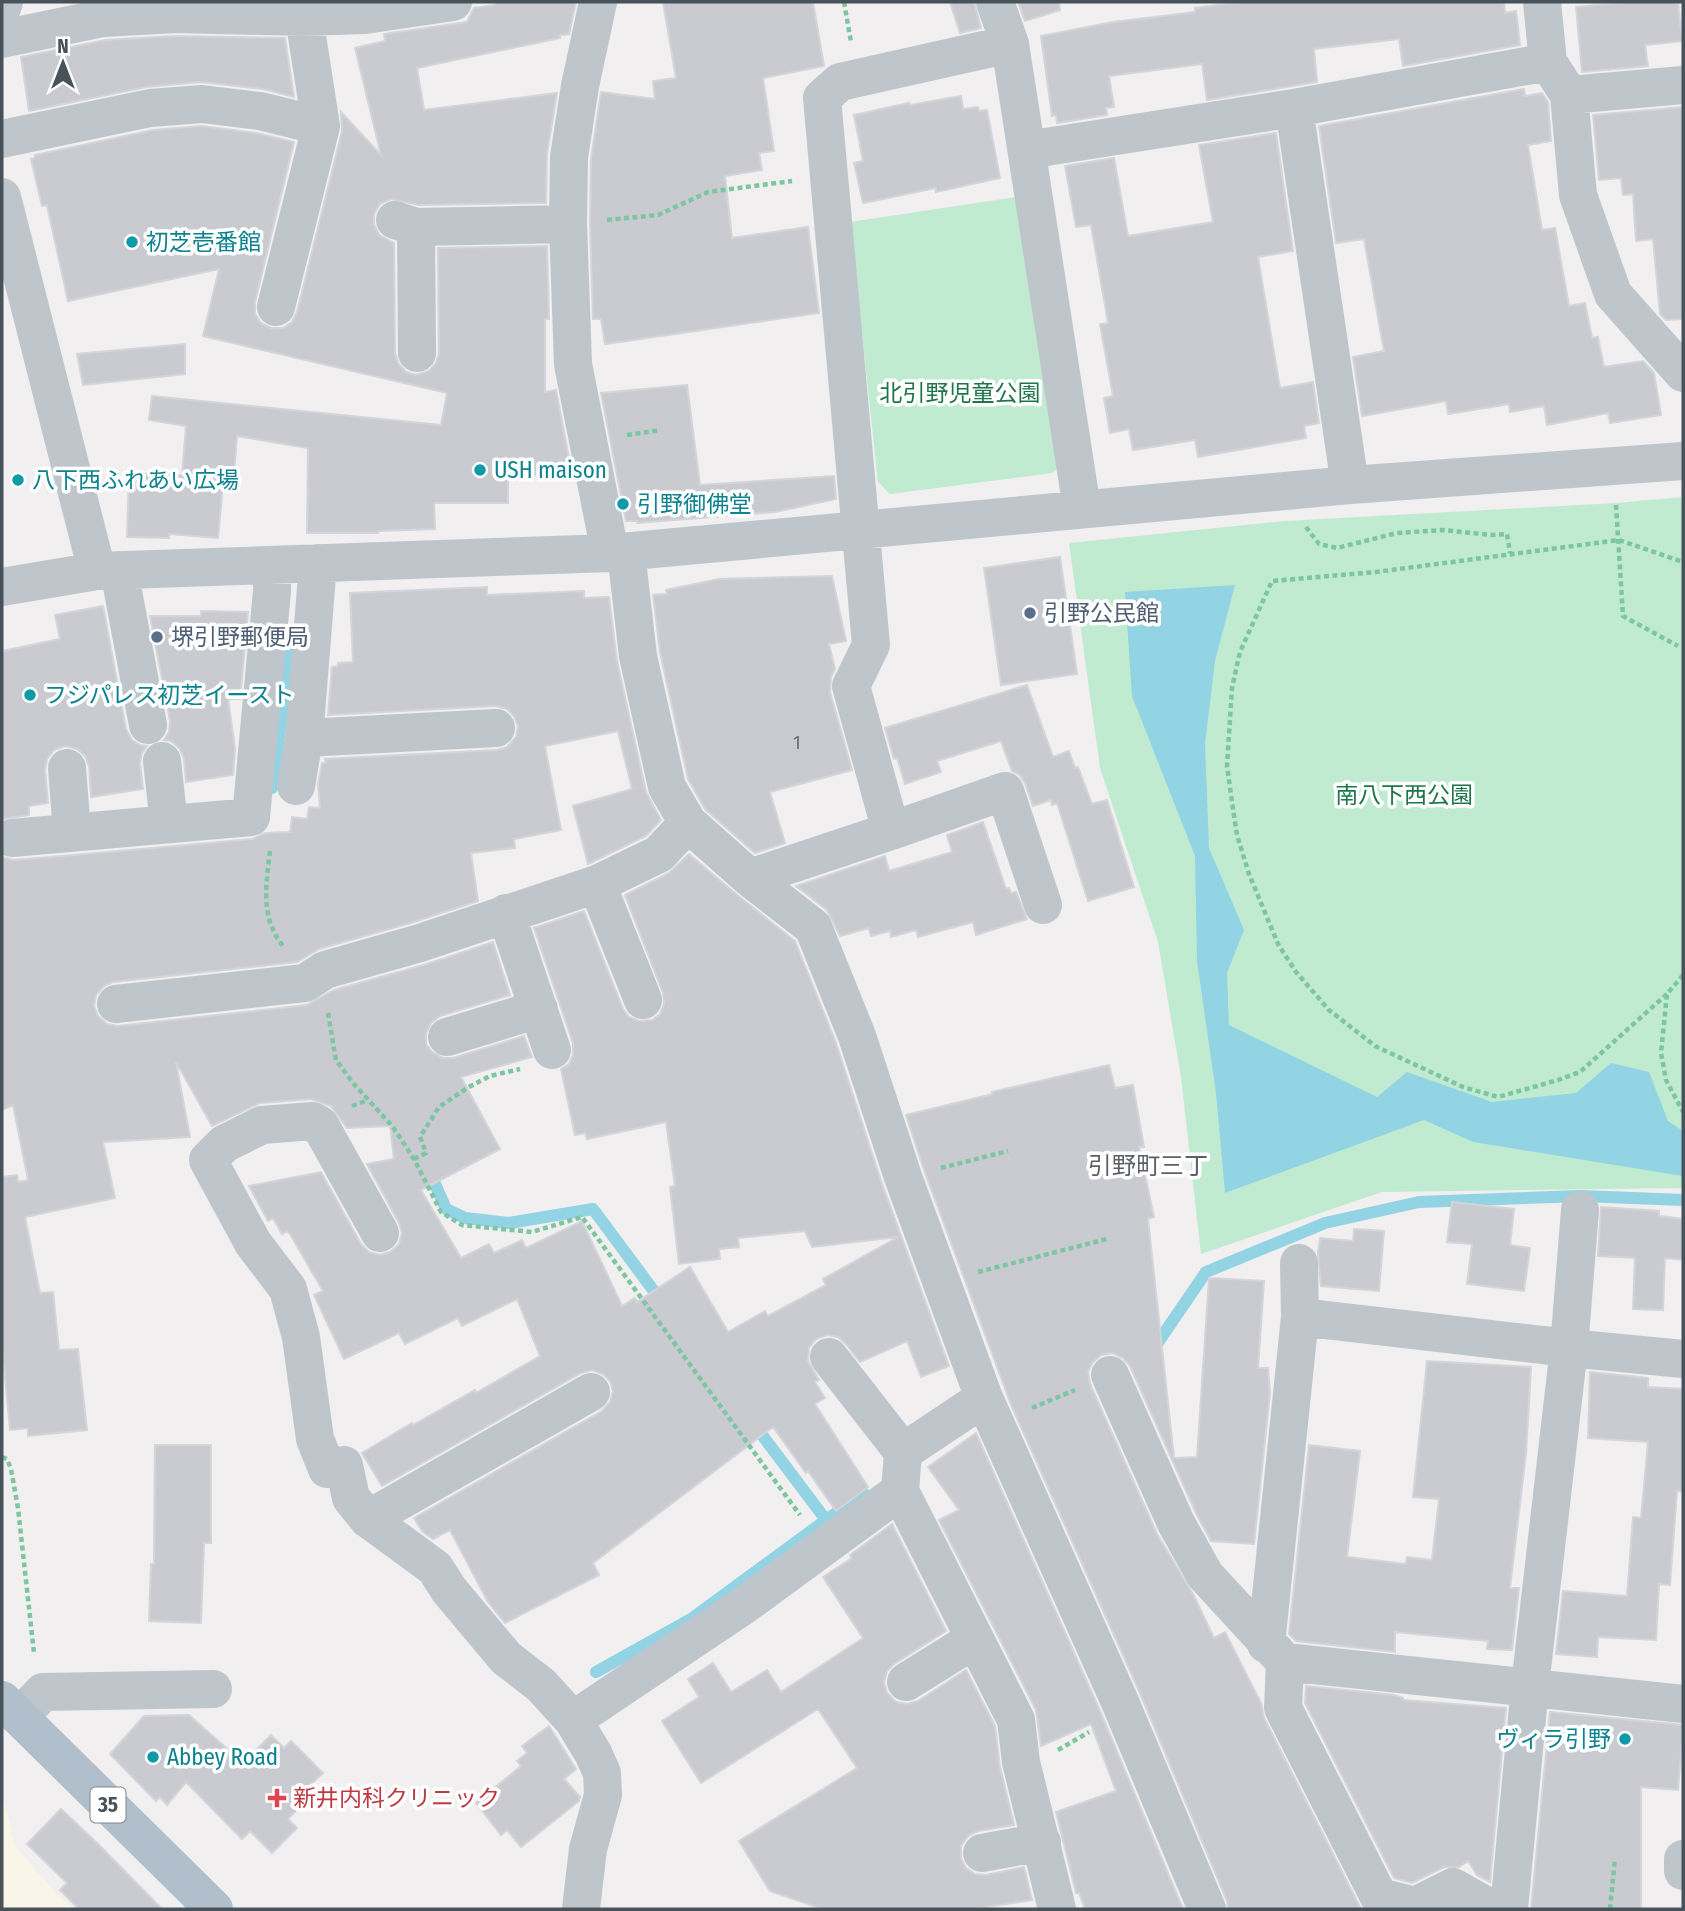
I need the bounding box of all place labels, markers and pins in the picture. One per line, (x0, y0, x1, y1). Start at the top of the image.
place label: 初芝壱番館 (146, 228, 261, 256)
marker: 初芝壱番館 (124, 234, 140, 250)
place label: USH maison (494, 456, 607, 484)
marker: USH maison (472, 462, 488, 478)
place label: 八下西ふれあい広場 (32, 466, 239, 494)
marker: 八下西ふれあい広場 (10, 472, 26, 488)
place label: 引野御佛堂 (637, 490, 752, 518)
marker: 引野御佛堂 (615, 496, 631, 512)
place label: 引野公民館 (1044, 599, 1159, 627)
marker: 引野公民館 (1022, 605, 1038, 621)
place label: 堺引野郵便局 (171, 623, 309, 651)
marker: 堺引野郵便局 (149, 629, 165, 645)
place label: フジパレス初芝イースト (44, 681, 294, 709)
marker: フジパレス初芝イースト (22, 687, 38, 703)
place label: ヴィラ引野 (1496, 1725, 1611, 1753)
marker: ヴィラ引野 (1617, 1731, 1633, 1747)
place label: Abbey Road (167, 1743, 278, 1771)
marker: Abbey Road (145, 1749, 161, 1765)
place label: 新井内科クリニック (293, 1784, 500, 1812)
marker: 新井内科クリニック (267, 1788, 287, 1808)

